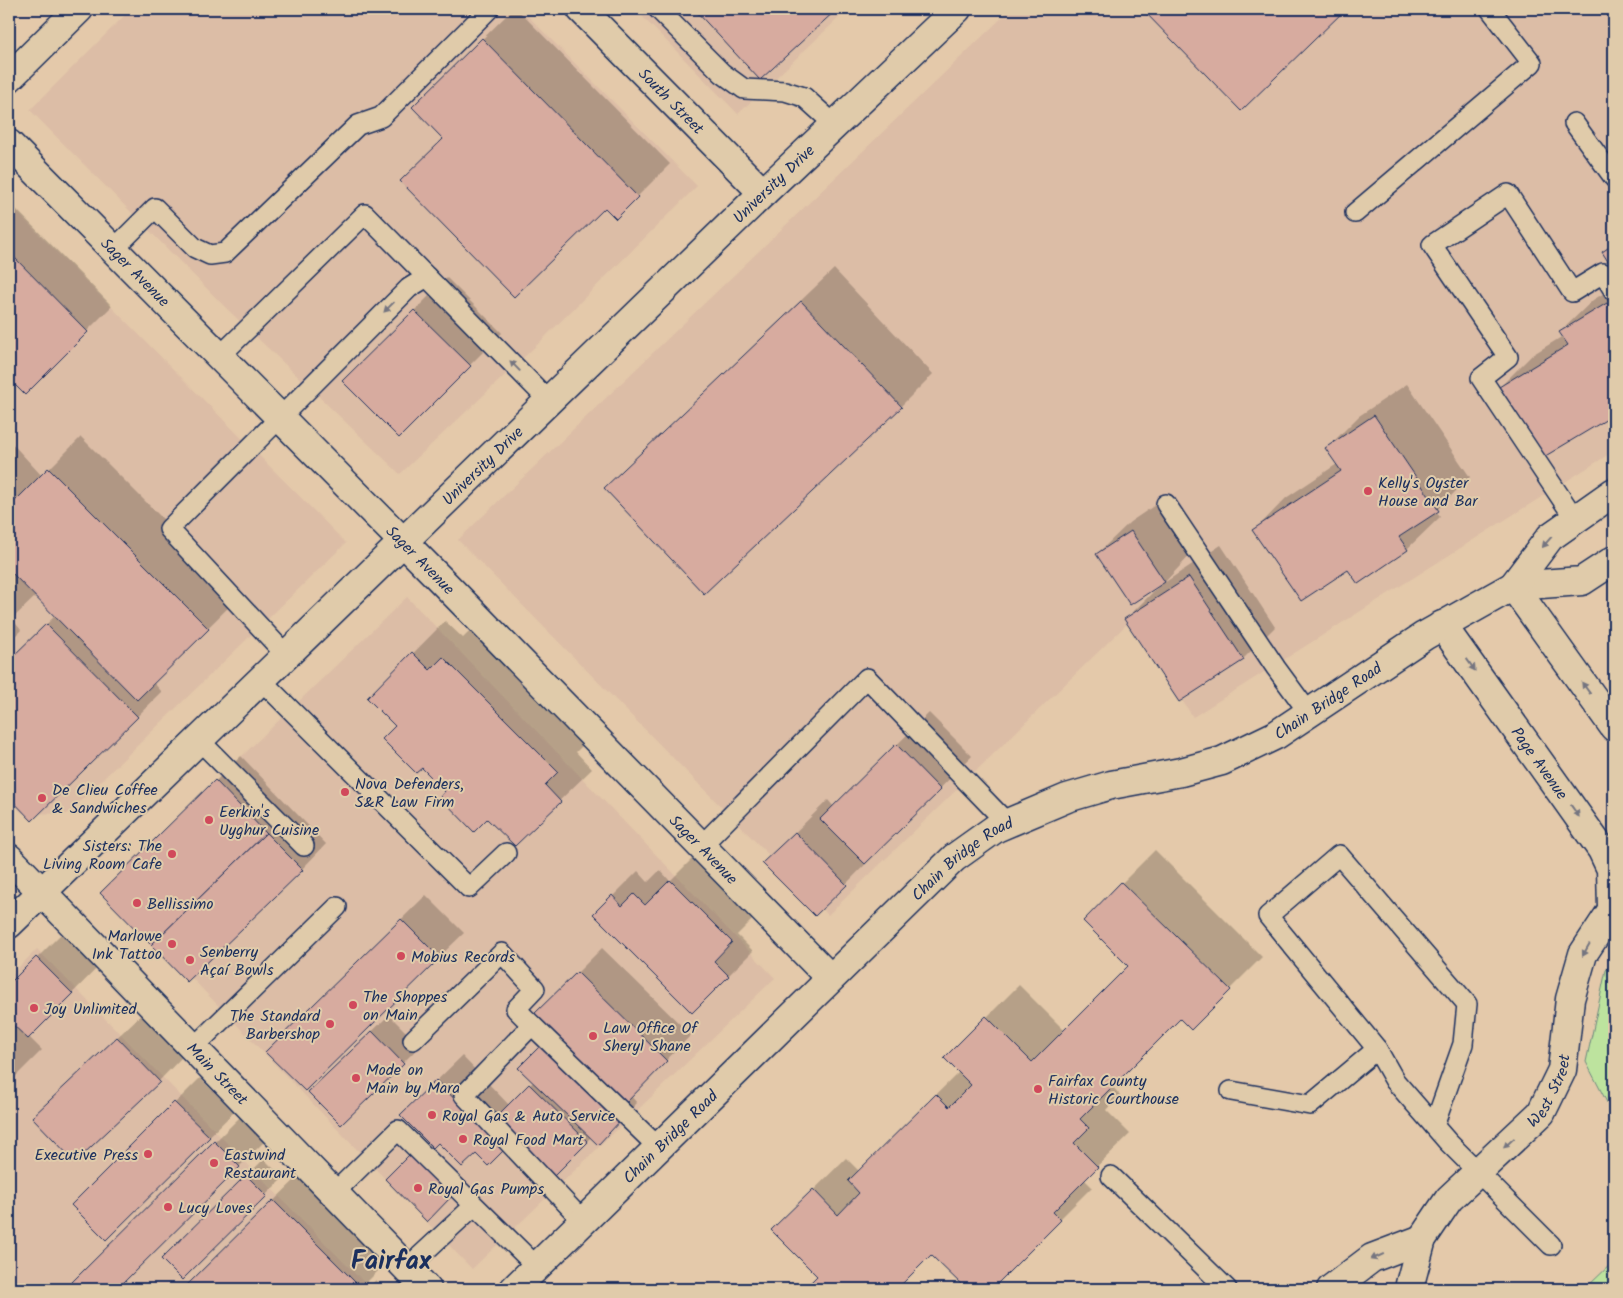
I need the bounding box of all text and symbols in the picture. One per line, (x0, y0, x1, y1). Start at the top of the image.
street label: South Street (632, 63, 710, 141)
street label: University Drive (727, 139, 821, 230)
street label: Sager Avenue (94, 232, 175, 314)
one-way arrow (384, 301, 396, 313)
one-way arrow (509, 361, 521, 373)
street label: University Drive (437, 421, 530, 512)
place label: Kelly's Oyster House and Bar (1378, 471, 1479, 514)
marker: Kelly's Oyster House and Bar (1362, 485, 1374, 497)
street label: Sager Avenue (379, 520, 460, 601)
one-way arrow (1542, 535, 1553, 548)
street label: Chain Bridge Road (1269, 656, 1388, 747)
one-way arrow (1466, 658, 1476, 672)
one-way arrow (1581, 681, 1591, 695)
street label: Page Avenue (1504, 722, 1573, 805)
place label: Nova Defenders, S&R Law Firm (355, 772, 464, 815)
place label: De Clieu Coffee & Sandwiches (52, 778, 158, 821)
marker: Nova Defenders, S&R Law Firm (339, 786, 351, 798)
marker: De Clieu Coffee & Sandwiches (36, 792, 48, 804)
place label: Eerkin's Uyghur Cuisine (219, 800, 319, 843)
one-way arrow (1570, 805, 1580, 818)
street label: Sager Avenue (663, 809, 743, 891)
street label: Chain Bridge Road (906, 811, 1018, 908)
marker: Eerkin's Uyghur Cuisine (203, 814, 215, 826)
place label: Sisters: The Living Room Cafe (43, 834, 162, 877)
marker: Sisters: The Living Room Cafe (166, 848, 178, 860)
place label: Bellissimo (147, 892, 213, 917)
marker: Bellissimo (131, 897, 143, 909)
place label: Marlowe Ink Tattoo (92, 924, 162, 967)
marker: Marlowe Ink Tattoo (166, 938, 178, 950)
place label: Senberry Açaí Bowls (200, 940, 274, 983)
one-way arrow (1582, 943, 1590, 957)
place label: Mobius Records (411, 945, 515, 970)
marker: Mobius Records (395, 950, 407, 962)
marker: Senberry Açaí Bowls (184, 954, 196, 966)
place label: The Shoppes on Main (363, 985, 448, 1028)
place label: Joy Unlimited (44, 997, 137, 1022)
marker: The Shoppes on Main (347, 999, 359, 1011)
marker: Joy Unlimited (28, 1002, 40, 1014)
place label: The Standard Barbershop (230, 1004, 321, 1047)
place label: Law Office Of Sheryl Shane (603, 1016, 699, 1059)
marker: The Standard Barbershop (324, 1018, 336, 1030)
marker: Law Office Of Sheryl Shane (587, 1030, 599, 1042)
street label: Main Street (180, 1037, 254, 1112)
street label: West Street (1522, 1052, 1578, 1134)
place label: Mode on Main by Mara (366, 1058, 460, 1101)
place label: Fairfax County Historic Courthouse (1048, 1069, 1179, 1112)
marker: Mode on Main by Mara (350, 1072, 362, 1084)
marker: Fairfax County Historic Courthouse (1032, 1083, 1044, 1095)
street label: Chain Bridge Road (617, 1084, 725, 1190)
place label: Royal Gas & Auto Service (442, 1104, 615, 1129)
marker: Royal Gas & Auto Service (426, 1109, 438, 1121)
place label: Royal Food Mart (473, 1128, 585, 1153)
marker: Royal Food Mart (457, 1133, 469, 1145)
one-way arrow (1503, 1137, 1515, 1149)
place label: Executive Press (35, 1143, 138, 1168)
place label: Eastwind Restaurant (224, 1143, 297, 1186)
marker: Executive Press (142, 1148, 154, 1160)
marker: Eastwind Restaurant (208, 1157, 220, 1169)
place label: Royal Gas Pumps (428, 1177, 544, 1202)
marker: Royal Gas Pumps (412, 1182, 424, 1194)
place label: Lucy Loves (178, 1196, 252, 1221)
marker: Lucy Loves (162, 1201, 174, 1213)
district label: Fairfax (351, 1241, 432, 1283)
one-way arrow (1370, 1253, 1384, 1261)

